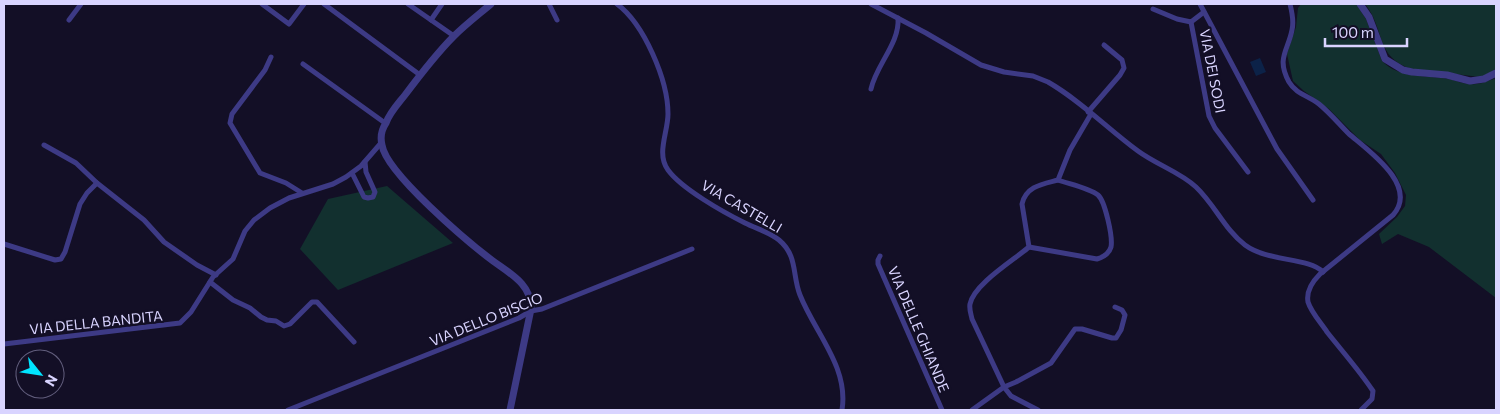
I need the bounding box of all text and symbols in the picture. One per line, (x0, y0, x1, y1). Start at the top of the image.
scale bar (1325, 15, 1408, 47)
text: 100 m (1332, 23, 1374, 41)
street label: VIA DEI SODI (1197, 28, 1229, 114)
street label: VIA CASTELLI (699, 176, 785, 236)
street label: VIA DELLE GHIANDE (885, 264, 953, 394)
street label: VIA DELLO BISCIO (427, 289, 545, 349)
street label: VIA DELLA BANDITA (29, 307, 164, 337)
north arrow (15, 349, 65, 399)
text: N (42, 372, 62, 390)

